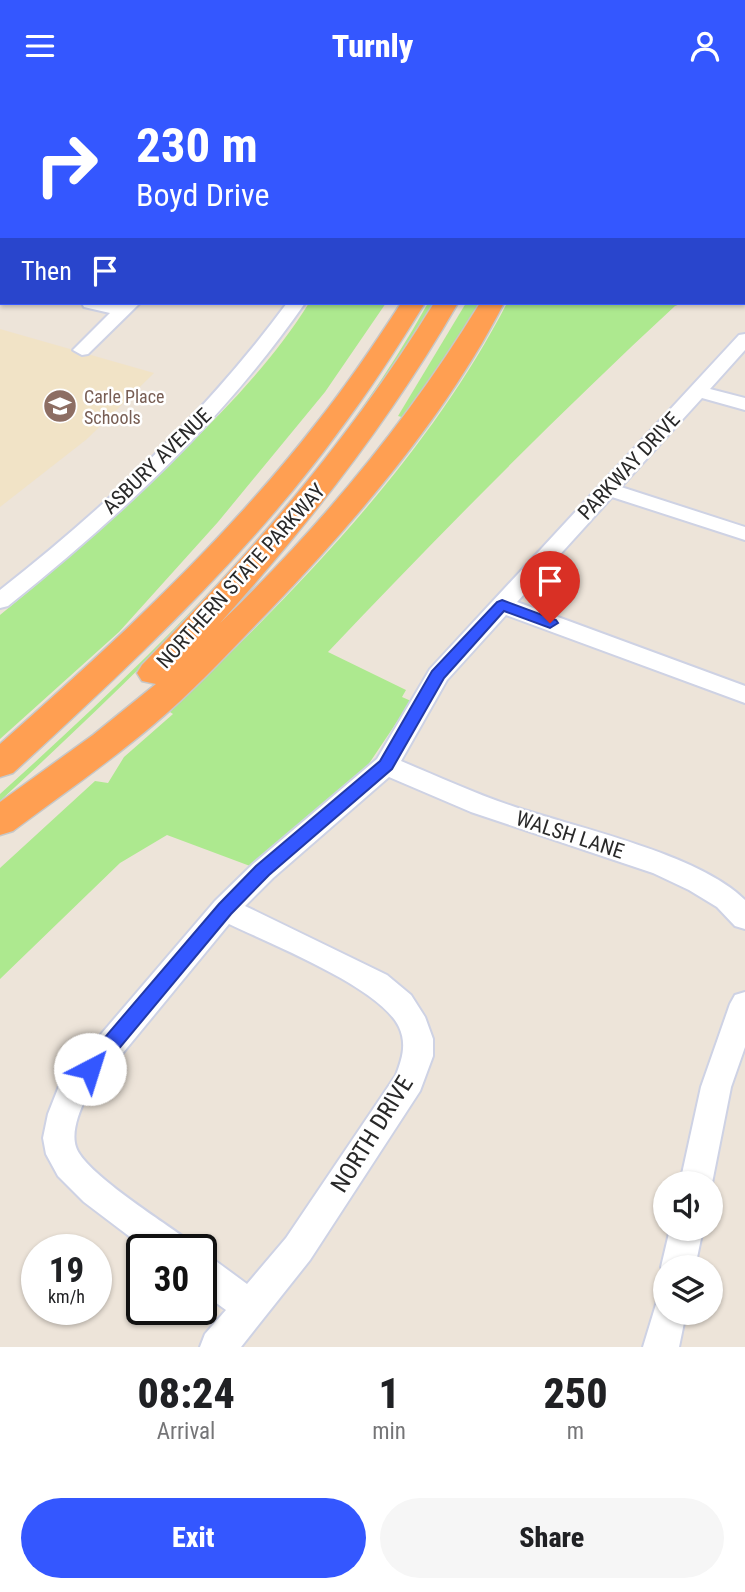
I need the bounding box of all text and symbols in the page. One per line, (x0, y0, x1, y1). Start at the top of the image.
icon: menu (21, 27, 59, 65)
text: Turnly (332, 27, 413, 65)
icon: person (686, 27, 724, 65)
text: 230 m (136, 117, 258, 174)
icon: right (21, 119, 112, 210)
text: Boyd Drive (136, 176, 269, 214)
icon: arrive (86, 252, 124, 290)
text: Then (21, 256, 72, 286)
place label: Carle Place Schools (84, 386, 165, 428)
school or university icon: Carle Place Schools (41, 387, 79, 425)
street label: ASBURY AVENUE (98, 403, 216, 519)
street label: PARKWAY DRIVE (573, 407, 685, 525)
street label: NORTHERN STATE PARKWAY (152, 479, 330, 673)
pin (520, 551, 580, 623)
icon: arrive (531, 562, 569, 600)
street label: WALSH LANE (513, 806, 627, 864)
position arrow (53, 1032, 127, 1106)
street label: NORTH DRIVE (325, 1071, 419, 1197)
map controls (653, 1171, 723, 1325)
button: sound (653, 1171, 723, 1241)
speed limit sign: 30 (126, 1234, 217, 1325)
text: 19 (49, 1250, 84, 1291)
button: layers (653, 1255, 723, 1325)
text: km/h (48, 1286, 85, 1307)
text: 08:24 (137, 1369, 235, 1418)
text: 1 (378, 1369, 400, 1418)
text: 250 (543, 1369, 608, 1418)
text: Arrival (157, 1418, 215, 1445)
text: min (372, 1418, 406, 1445)
text: m (567, 1418, 584, 1445)
button: Exit (21, 1498, 366, 1578)
button: Share (380, 1498, 724, 1578)

